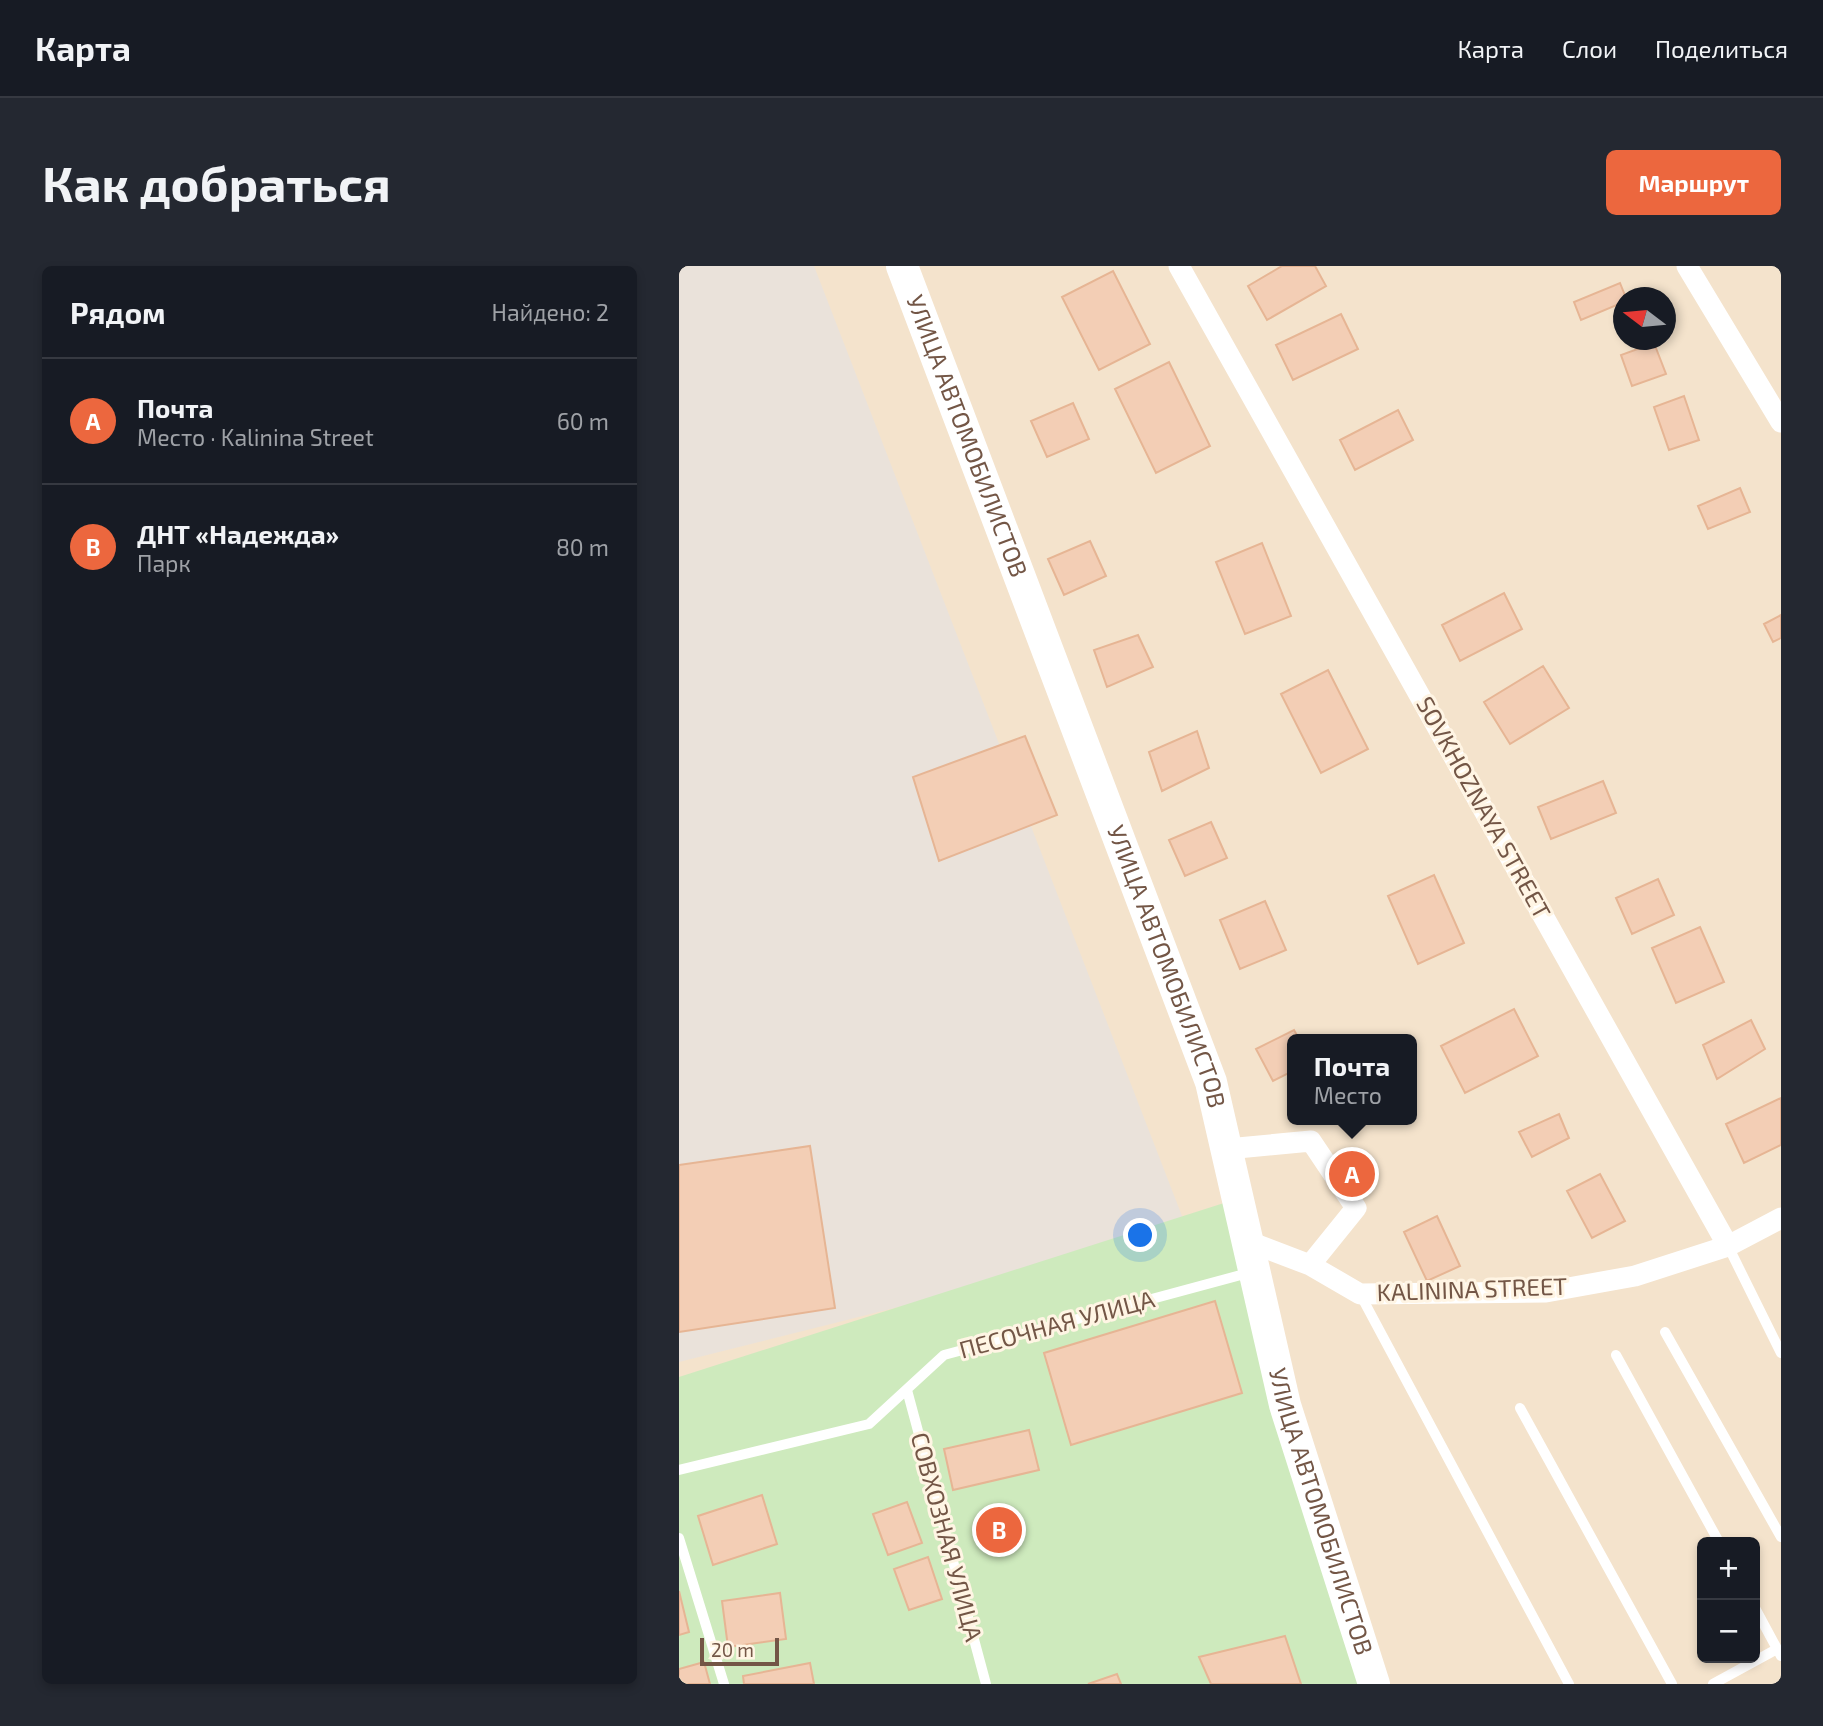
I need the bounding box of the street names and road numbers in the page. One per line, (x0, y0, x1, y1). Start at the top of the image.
street label: УЛИЦА АВТОМОБИЛИСТОВ (901, 291, 1034, 581)
street label: SOVKHOZNAYA STREET (1411, 691, 1557, 923)
street label: УЛИЦА АВТОМОБИЛИСТОВ (1102, 821, 1232, 1110)
street label: KALININA STREET (1376, 1271, 1568, 1306)
street label: ПЕСОЧНАЯ УЛИЦА (956, 1284, 1158, 1364)
street label: УЛИЦА АВТОМОБИЛИСТОВ (1264, 1365, 1380, 1658)
street label: СОВХОЗНАЯ УЛИЦА (906, 1429, 989, 1644)

